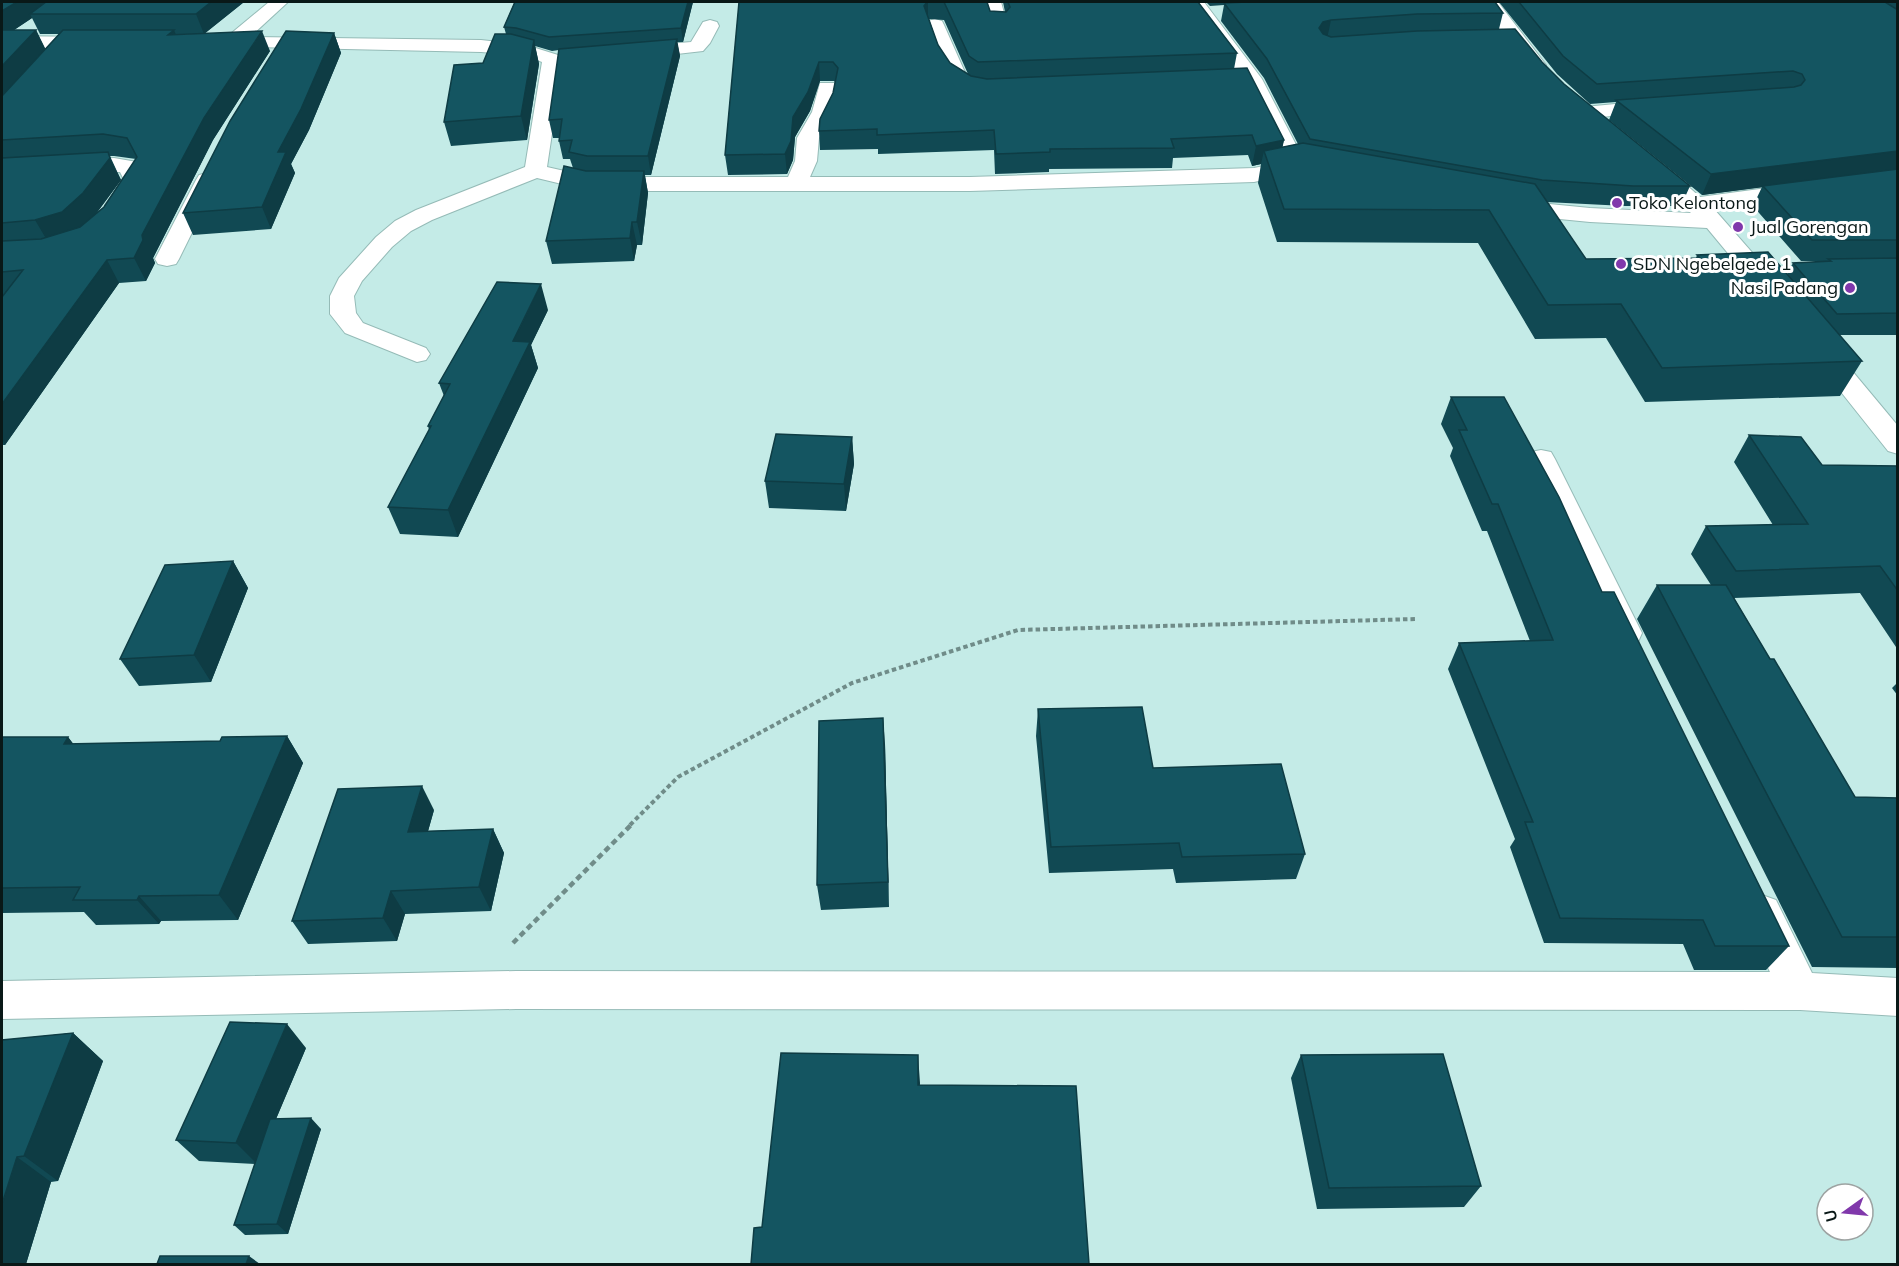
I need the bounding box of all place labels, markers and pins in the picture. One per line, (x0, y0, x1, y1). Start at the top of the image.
place label: Toko Kelontong (1629, 191, 1757, 214)
marker: Toko Kelontong (1610, 196, 1624, 210)
place label: Jual Gorengan (1750, 215, 1869, 238)
marker: Jual Gorengan (1731, 220, 1745, 234)
place label: SDN Ngebelgede 1 (1633, 252, 1792, 275)
marker: SDN Ngebelgede 1 (1614, 257, 1628, 271)
place label: Nasi Padang (1731, 276, 1838, 299)
marker: Nasi Padang (1843, 281, 1857, 295)

